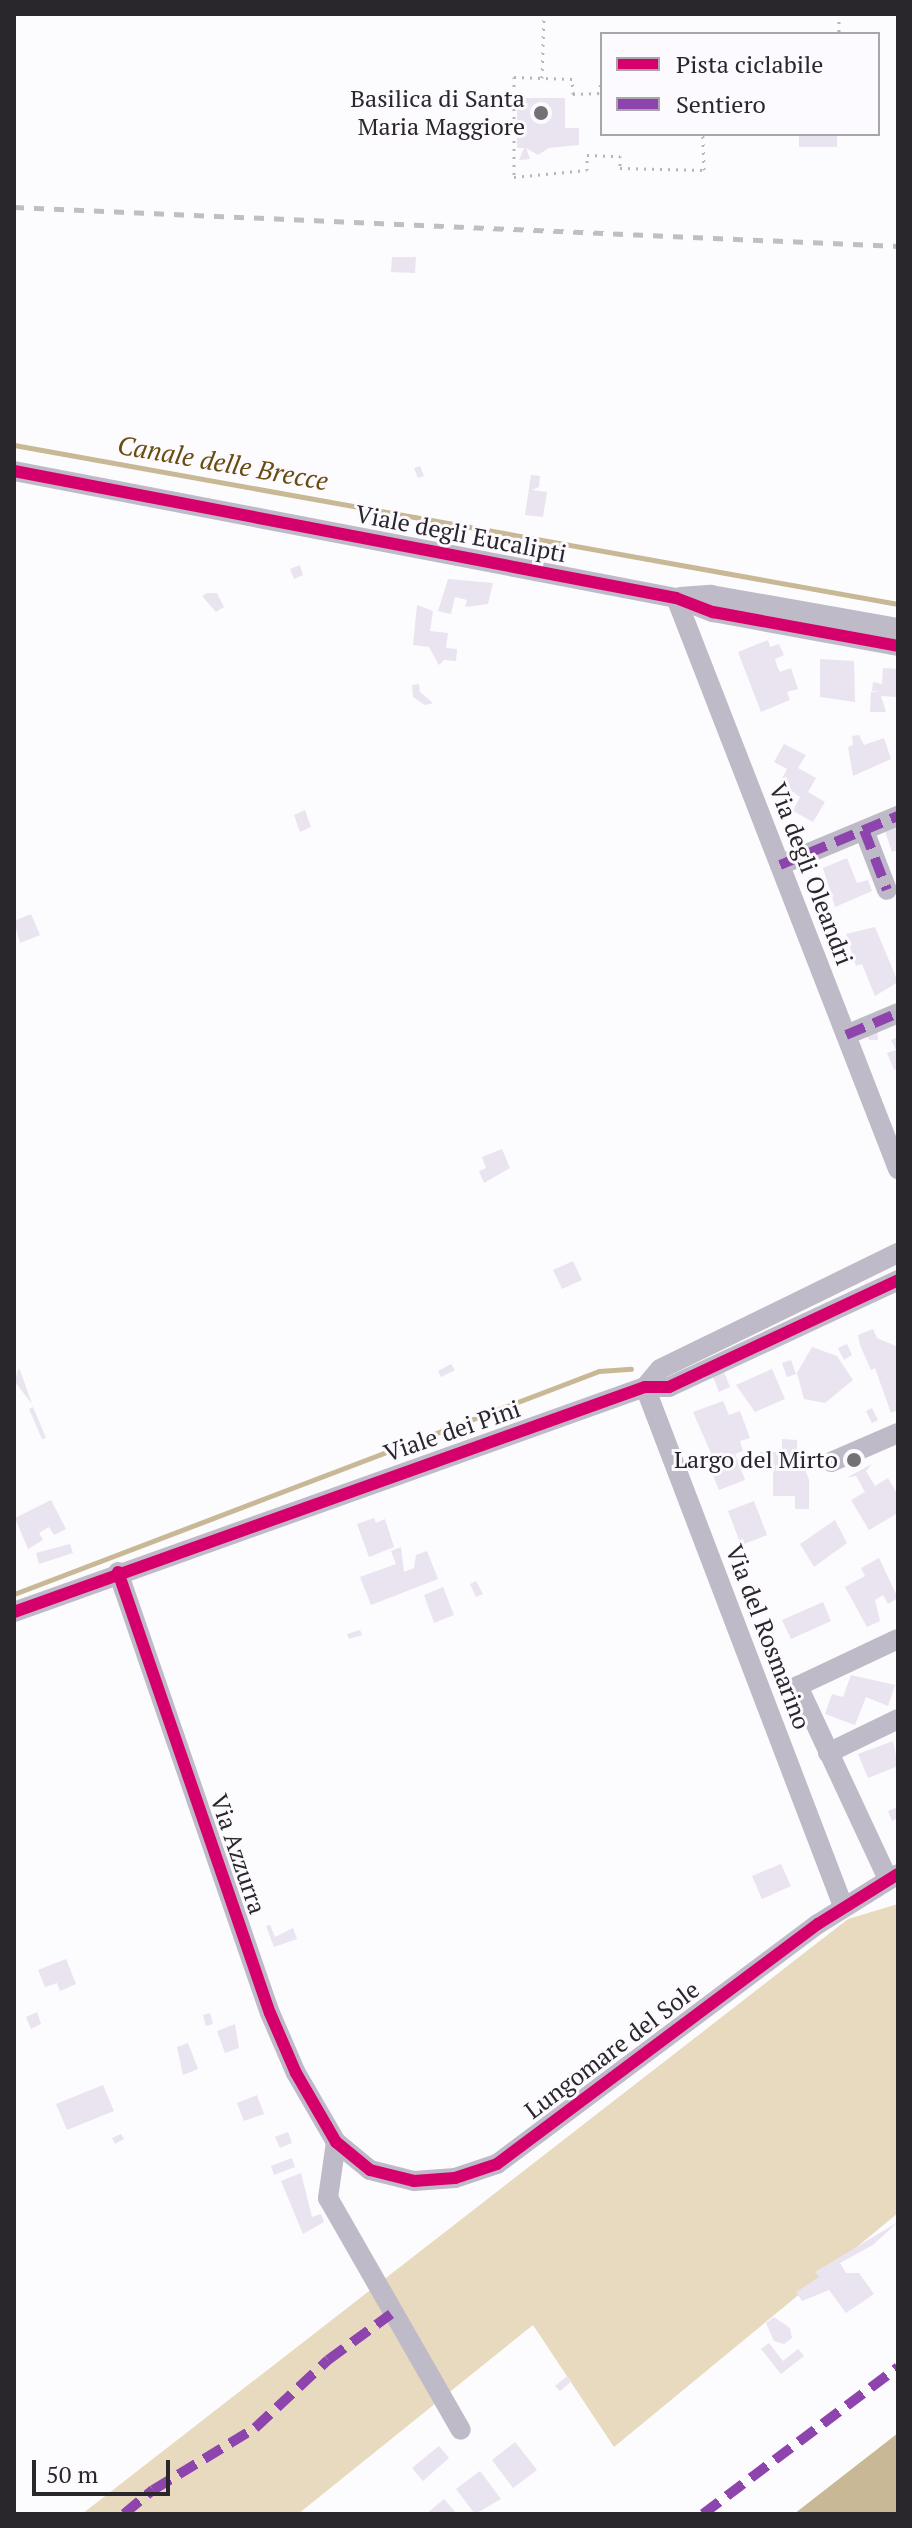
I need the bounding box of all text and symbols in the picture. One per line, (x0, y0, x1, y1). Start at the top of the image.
legend (600, 32, 880, 136)
text: Pista ciclabile (676, 48, 823, 80)
place label: Basilica di Santa Maria Maggiore (350, 85, 525, 141)
text: Sentiero (676, 88, 766, 120)
marker: Basilica di Santa Maria Maggiore (532, 104, 550, 122)
water label: Canale delle Brecce (115, 429, 331, 497)
street label: Viale degli Eucalipti (353, 499, 569, 569)
street label: Via degli Oleandri (763, 779, 859, 969)
street label: Viale dei Pini (380, 1394, 524, 1468)
place label: Largo del Mirto (674, 1446, 838, 1474)
marker: Largo del Mirto (845, 1451, 863, 1469)
street label: Via del Rosmarino (720, 1541, 816, 1733)
street label: Via Azzurra (204, 1790, 272, 1918)
street label: Lungomare del Sole (519, 1975, 705, 2125)
scale bar (36, 2444, 174, 2494)
text: 50 m (46, 2458, 98, 2490)

